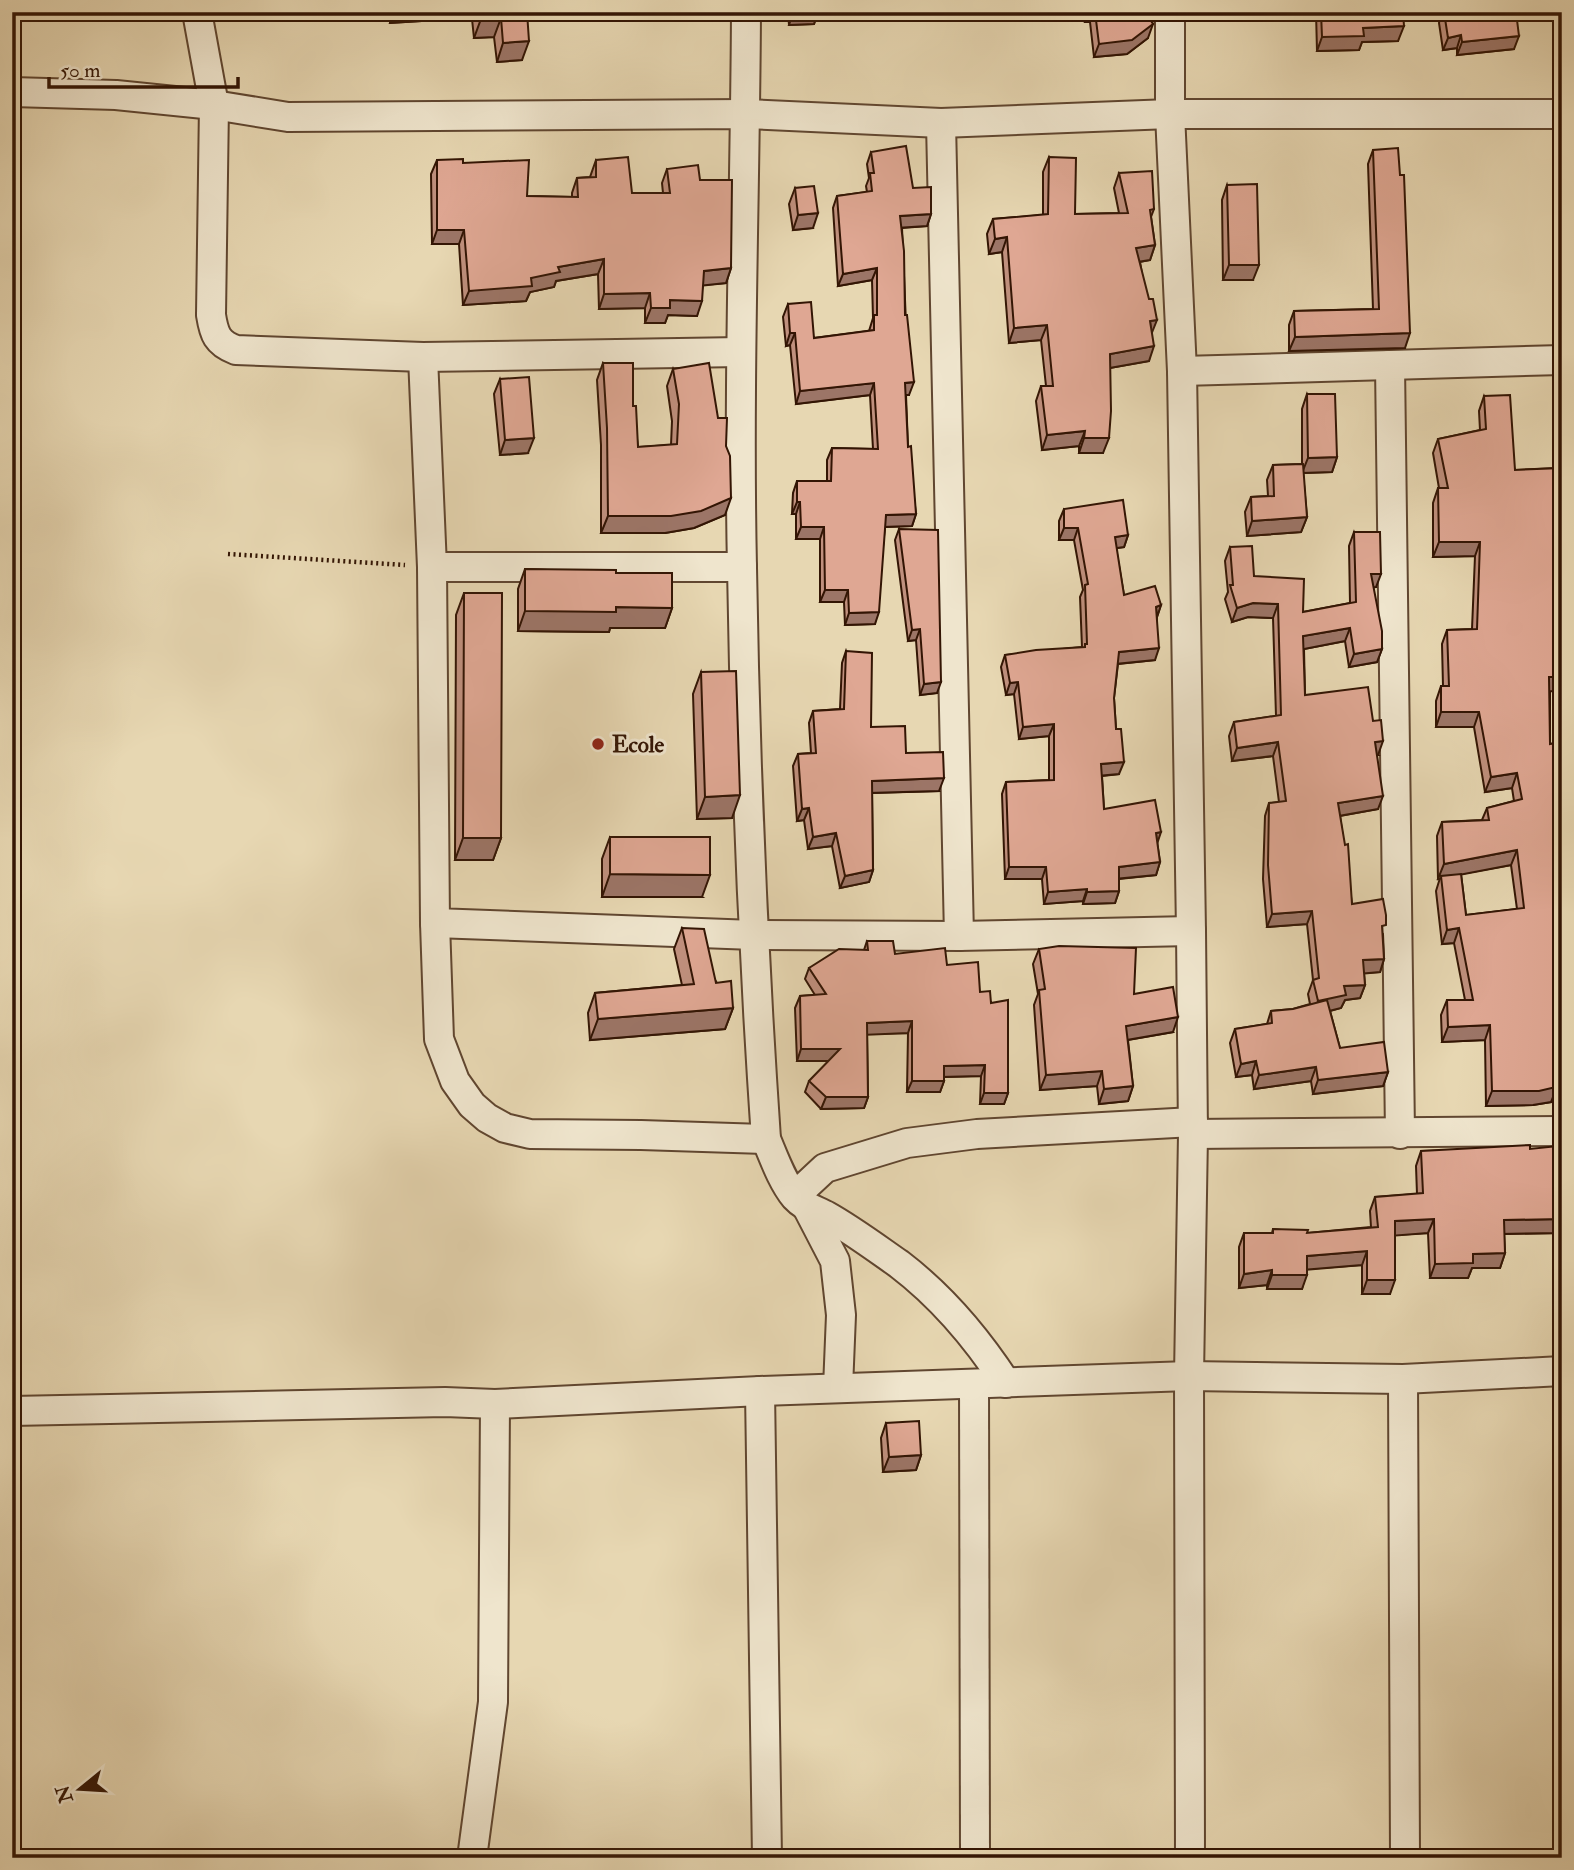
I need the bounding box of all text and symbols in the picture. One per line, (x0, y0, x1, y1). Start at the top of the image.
scale bar (49, 46, 238, 90)
text: 50 m (60, 57, 101, 84)
place label: Ecole (612, 730, 665, 759)
marker: Ecole (590, 736, 606, 752)
north arrow (46, 1755, 116, 1825)
text: N (50, 1781, 79, 1807)

